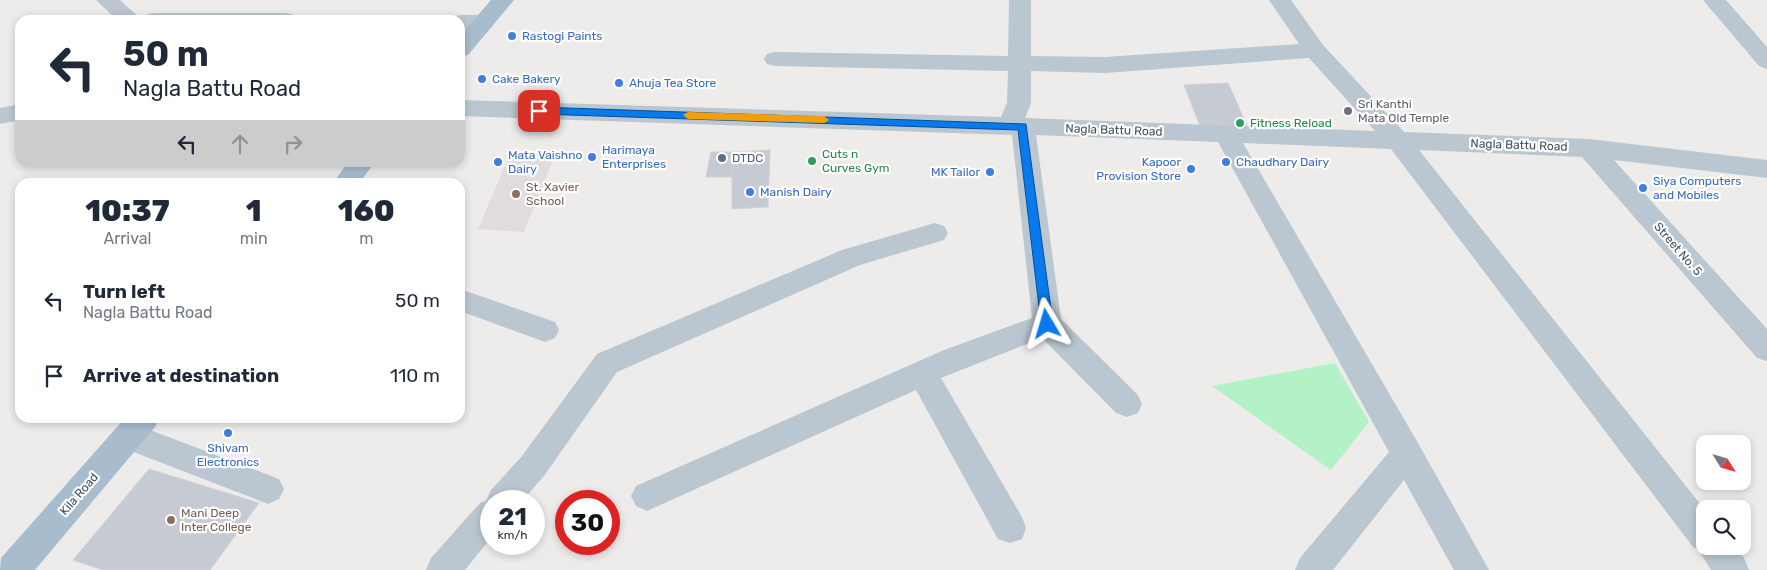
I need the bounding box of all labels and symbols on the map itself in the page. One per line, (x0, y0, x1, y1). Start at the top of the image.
place label: Rastogi Paints (522, 29, 602, 43)
marker: Rastogi Paints (506, 30, 518, 42)
place label: Cake Bakery (492, 72, 561, 86)
marker: Cake Bakery (476, 73, 488, 85)
place label: Ahuja Tea Store (629, 76, 717, 90)
marker: Ahuja Tea Store (613, 77, 625, 89)
pin (518, 90, 560, 132)
place label: Sri Kanthi Mata Old Temple (1358, 97, 1449, 125)
marker: Sri Kanthi Mata Old Temple (1342, 105, 1354, 117)
place label: Fitness Reload (1250, 116, 1332, 130)
marker: Fitness Reload (1234, 117, 1246, 129)
street label: Nagla Battu Road (1065, 121, 1163, 139)
street label: Nagla Battu Road (1470, 136, 1568, 154)
place label: Harimaya Enterprises (602, 143, 666, 171)
place label: Cuts n Curves Gym (822, 147, 889, 175)
place label: Mata Vaishno Dairy (508, 148, 582, 176)
marker: Harimaya Enterprises (586, 151, 598, 163)
place label: DTDC (732, 151, 763, 165)
marker: DTDC (716, 152, 728, 164)
marker: Cuts n Curves Gym (806, 155, 818, 167)
place label: Kapoor Provision Store (1096, 155, 1181, 183)
place label: Chaudhary Dairy (1236, 155, 1329, 169)
marker: Mata Vaishno Dairy (492, 156, 504, 168)
marker: Chaudhary Dairy (1220, 156, 1232, 168)
marker: Kapoor Provision Store (1185, 163, 1197, 175)
place label: MK Tailor (931, 165, 980, 179)
marker: MK Tailor (984, 166, 996, 178)
place label: Siya Computers and Mobiles (1653, 174, 1741, 202)
place label: St. Xavier School (526, 180, 579, 208)
marker: Siya Computers and Mobiles (1637, 182, 1649, 194)
place label: Manish Dairy (760, 185, 832, 199)
marker: Manish Dairy (744, 186, 756, 198)
marker: St. Xavier School (510, 188, 522, 200)
street label: Street No. 5 (1651, 220, 1705, 278)
position arrow (1020, 297, 1072, 349)
marker: Shivam Electronics (222, 427, 234, 439)
north arrow (1696, 435, 1751, 490)
place label: Shivam Electronics (197, 441, 259, 469)
street label: Kila Road (57, 470, 101, 518)
speed limit sign: 30 (555, 490, 620, 555)
place label: Mani Deep Inter College (181, 506, 252, 534)
marker: Mani Deep Inter College (165, 514, 177, 526)

